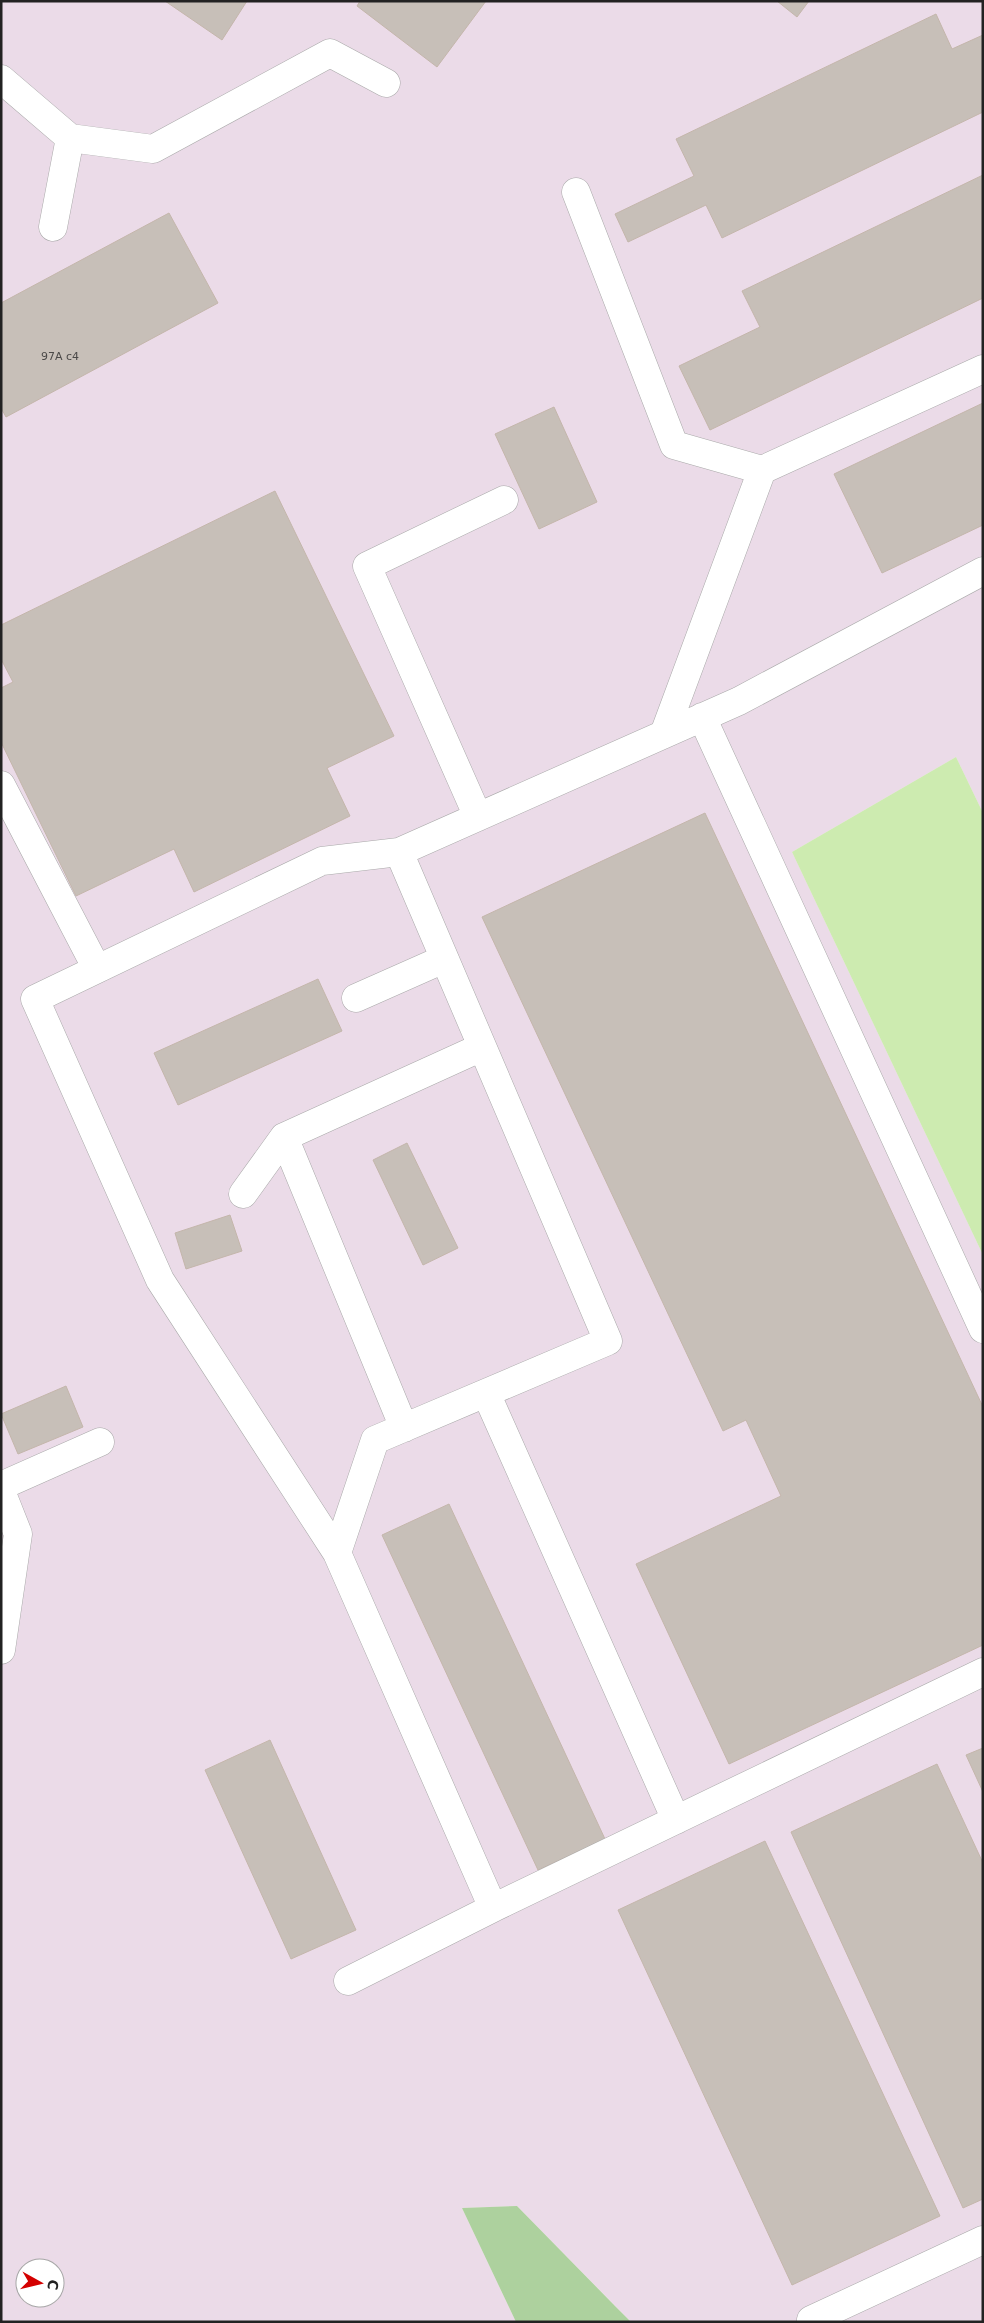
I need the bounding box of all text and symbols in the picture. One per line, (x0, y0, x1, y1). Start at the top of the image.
house number: 97А с4 (41, 350, 79, 363)
north arrow (15, 2258, 65, 2308)
text: С (44, 2279, 62, 2291)

